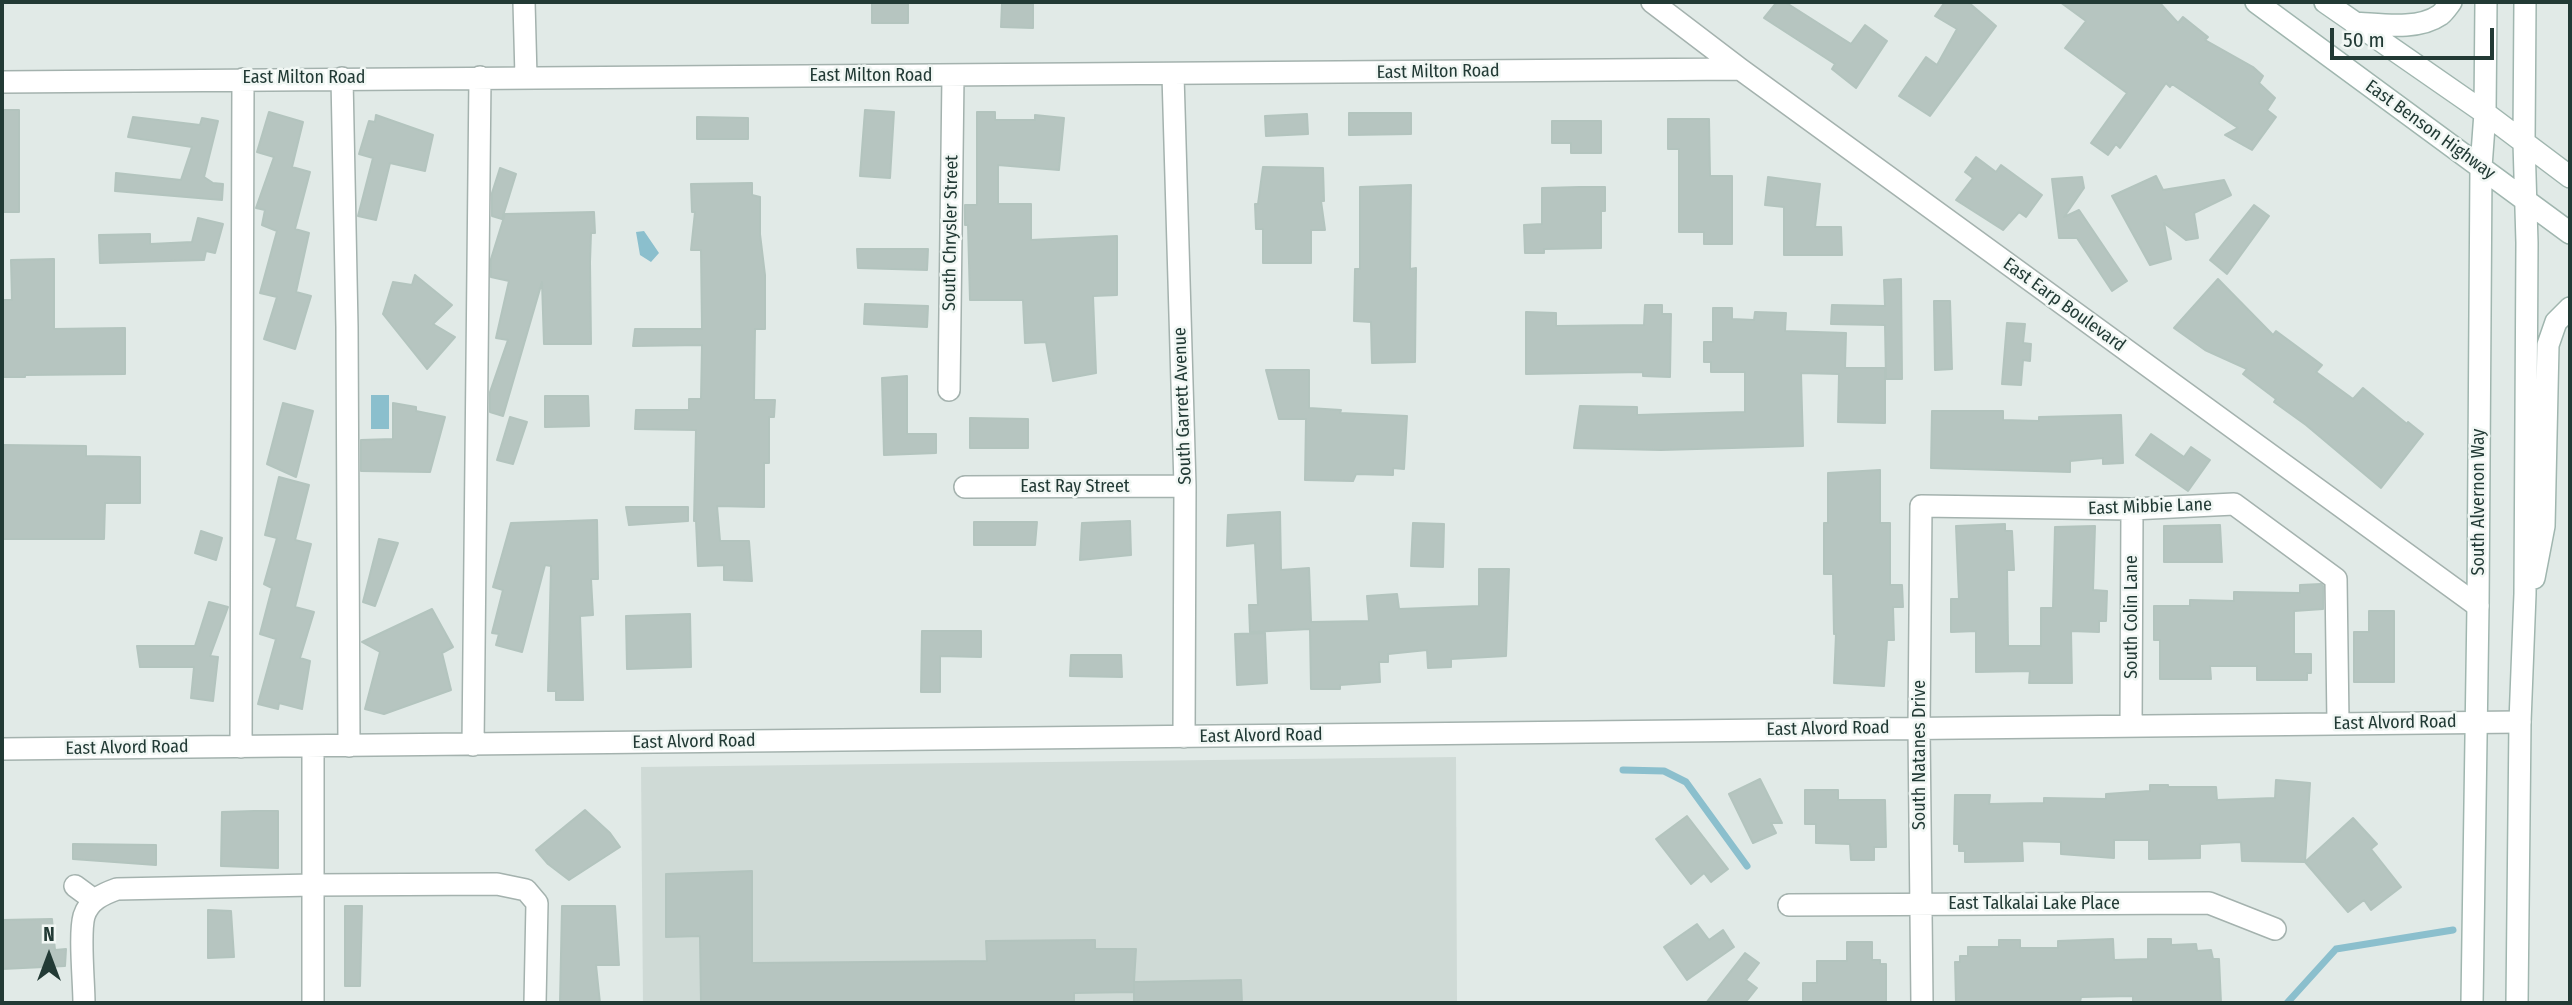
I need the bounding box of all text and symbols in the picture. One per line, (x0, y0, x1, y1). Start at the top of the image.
scale bar (2334, 14, 2498, 58)
text: 50 m (2343, 27, 2385, 53)
street label: East Milton Road (1376, 60, 1500, 84)
street label: East Milton Road (810, 65, 932, 87)
street label: East Milton Road (243, 67, 365, 89)
street label: East Benson Highway (2361, 76, 2499, 184)
street label: South Chrysler Street (939, 155, 963, 311)
street label: East Earp Boulevard (1999, 253, 2129, 357)
street label: South Garrett Avenue (1169, 327, 1197, 485)
street label: South Alvernon Way (2468, 429, 2490, 575)
street label: East Ray Street (1020, 476, 1130, 498)
street label: East Mibbie Lane (2088, 494, 2212, 520)
street label: South Colin Lane (2121, 555, 2143, 679)
street label: South Natanes Drive (1909, 680, 1931, 830)
street label: East Alvord Road (2333, 711, 2457, 735)
street label: East Alvord Road (1766, 717, 1890, 741)
street label: East Alvord Road (1199, 724, 1323, 748)
street label: East Alvord Road (632, 730, 756, 754)
street label: East Alvord Road (65, 736, 189, 760)
street label: East Talkalai Lake Place (1948, 893, 2120, 915)
north arrow (14, 921, 84, 991)
text: N (43, 923, 55, 946)

